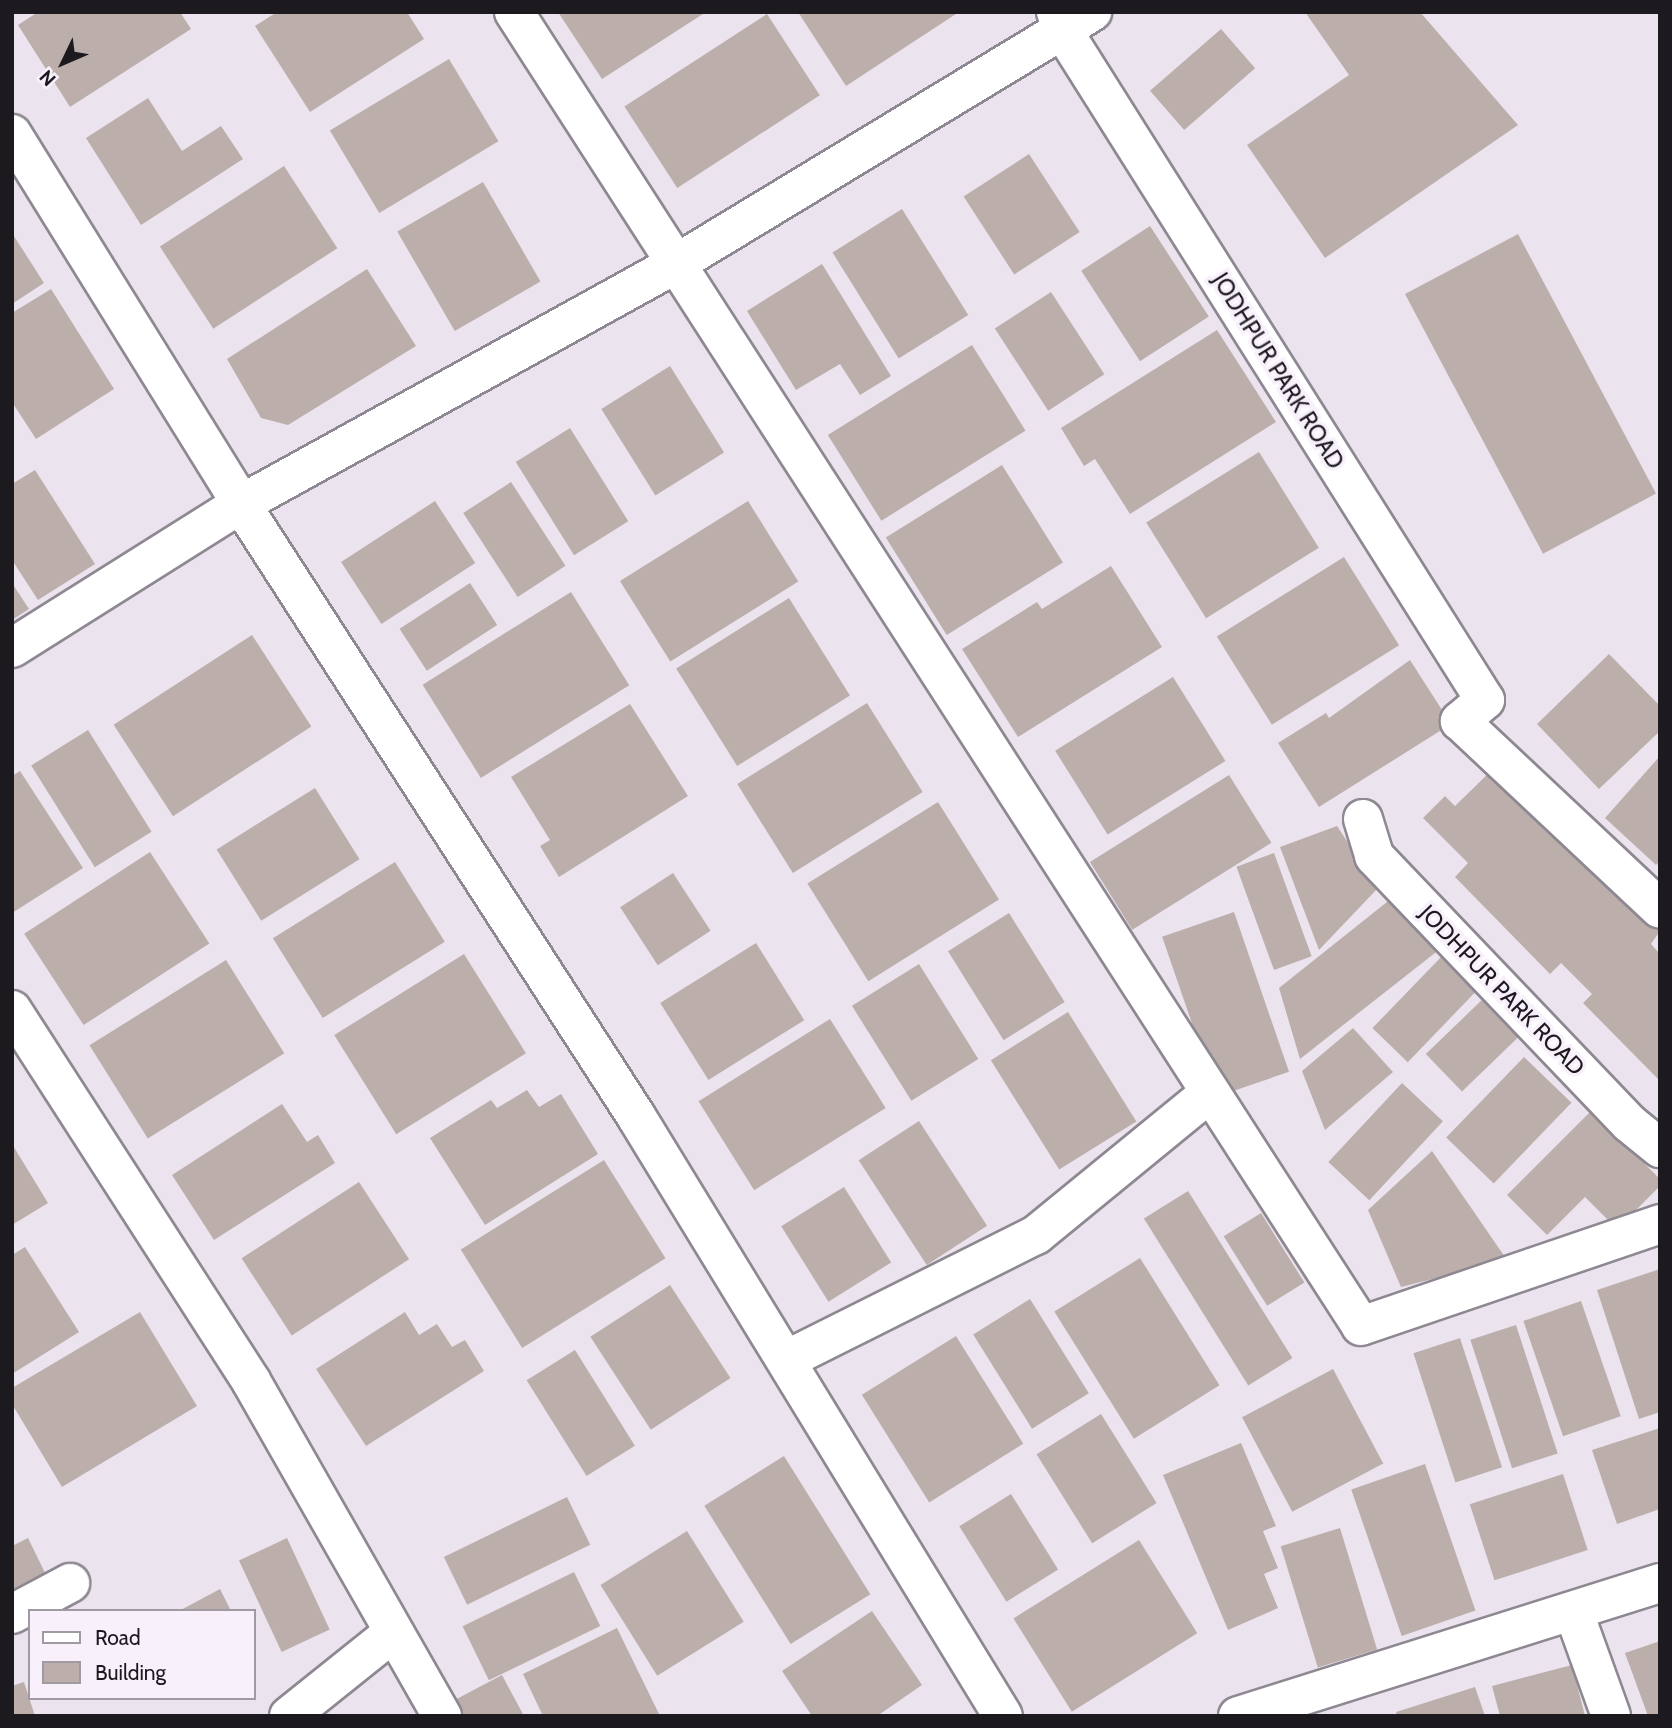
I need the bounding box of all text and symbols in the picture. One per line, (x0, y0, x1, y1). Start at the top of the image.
north arrow (28, 28, 98, 98)
text: N (35, 65, 60, 91)
street label: JODHPUR PARK ROAD (1206, 268, 1350, 474)
street label: JODHPUR PARK ROAD (1414, 899, 1590, 1081)
legend (28, 1609, 256, 1700)
text: Road (95, 1625, 141, 1650)
text: Building (95, 1660, 166, 1685)

